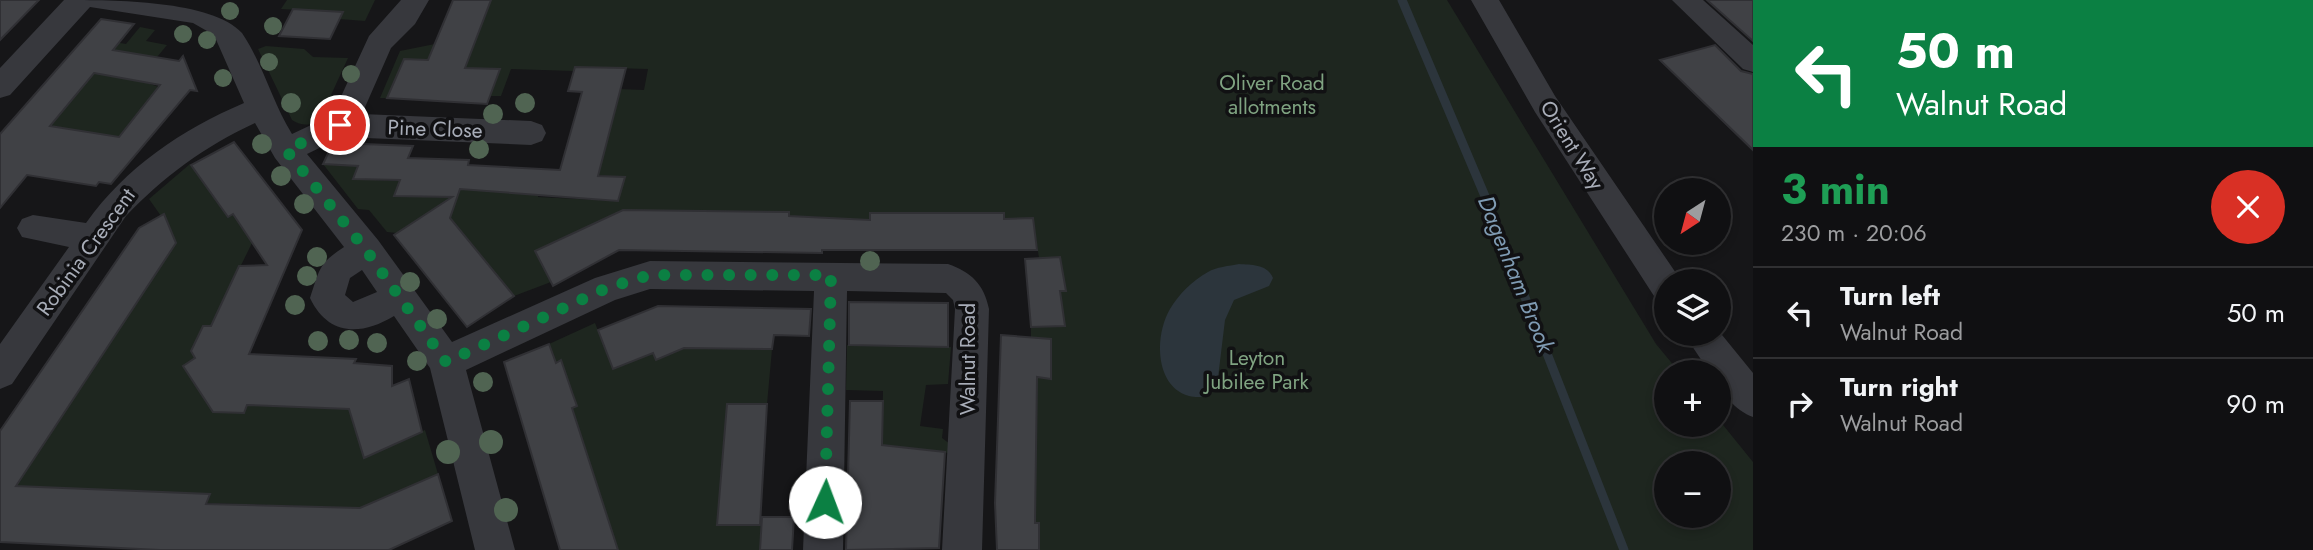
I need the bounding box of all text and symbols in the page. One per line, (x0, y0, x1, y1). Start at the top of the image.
text: 50 m (1896, 16, 2015, 86)
icon: left (1781, 28, 1872, 119)
park label: Oliver Road allotments (1219, 68, 1325, 122)
text: Walnut Road (1896, 81, 2067, 127)
street label: Orient Way (1533, 94, 1612, 196)
pin (310, 95, 370, 155)
icon: arrive (321, 106, 359, 144)
street label: Pine Close (387, 112, 483, 146)
text: 3 min (1781, 159, 1890, 220)
button: close (2211, 170, 2285, 244)
north arrow (1654, 178, 1731, 256)
map controls (1654, 178, 1731, 528)
street label: Robinia Crescent (29, 182, 143, 322)
water label: Dagenham Brook (1469, 190, 1563, 359)
text: 230 m · 20:06 (1781, 216, 1927, 250)
button: layers (1654, 269, 1731, 346)
text: Turn left (1840, 277, 1940, 315)
icon: left (1781, 294, 1819, 332)
text: 50 m (2227, 294, 2285, 332)
street label: Walnut Road (953, 303, 983, 415)
text: Walnut Road (1840, 315, 1963, 349)
park label: Leyton Jubilee Park (1202, 343, 1310, 397)
button: + (1654, 360, 1731, 437)
text: Turn right (1840, 368, 1958, 406)
icon: right (1781, 385, 1819, 423)
text: 90 m (2226, 385, 2285, 423)
text: Walnut Road (1840, 406, 1963, 440)
button: − (1654, 451, 1731, 528)
position arrow (788, 465, 862, 539)

